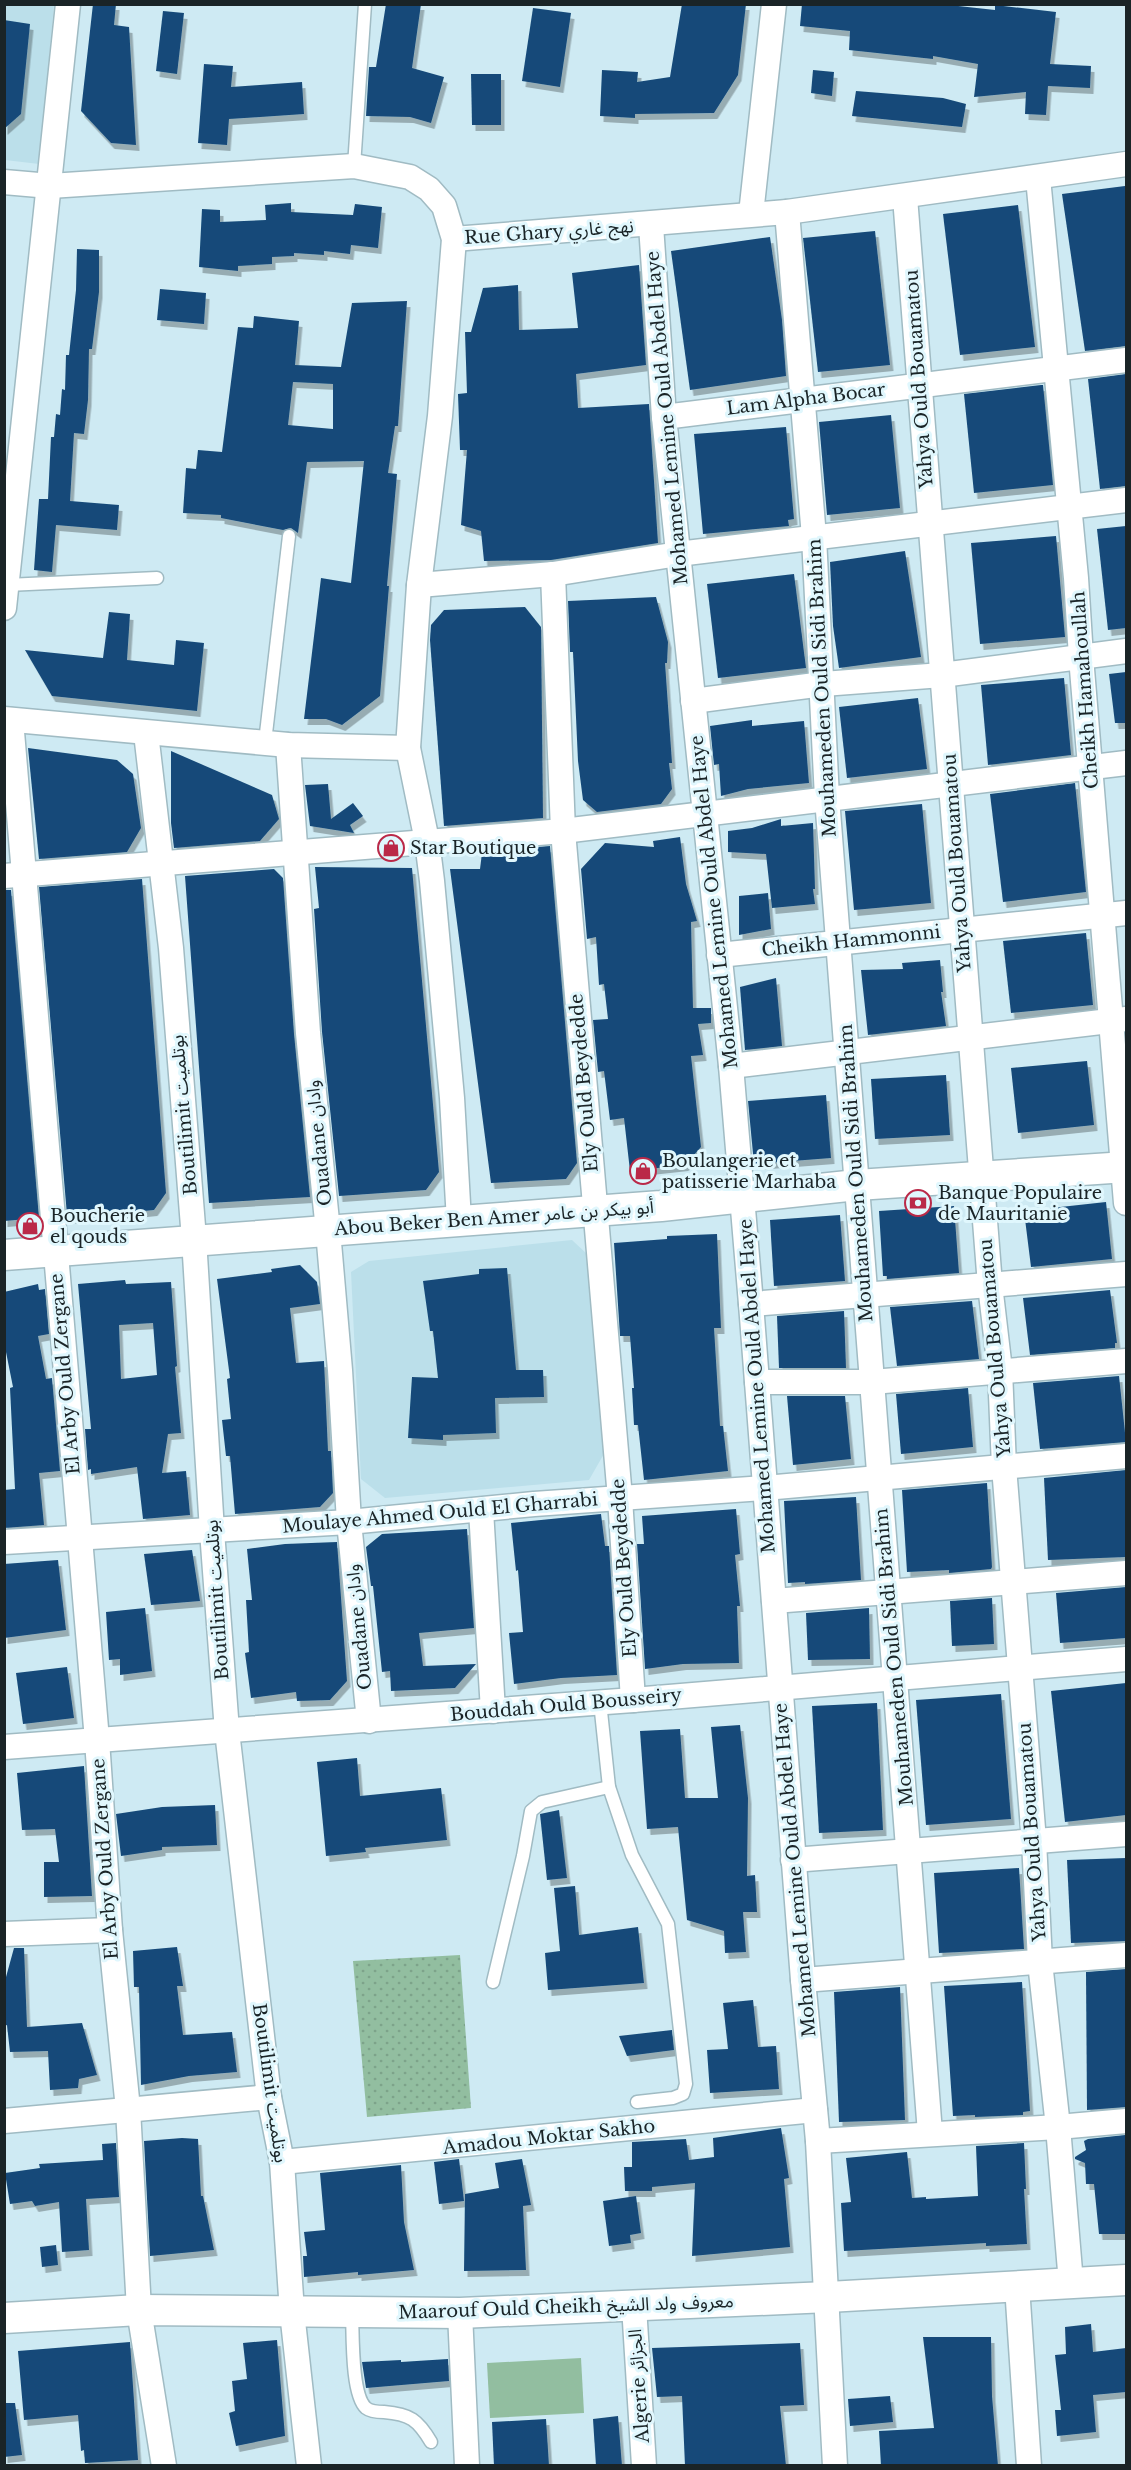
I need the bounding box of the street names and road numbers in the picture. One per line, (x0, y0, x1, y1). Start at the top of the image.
street label: Rue Ghary نهج غاري (464, 215, 635, 251)
street label: Mohamed Lemine Ould Abdel Haye (641, 250, 693, 586)
street label: Yahya Ould Bouamatou (900, 269, 938, 490)
street label: Lam Alpha Bocar (725, 378, 887, 420)
street label: Mouhameden Ould Sidi Brahim (803, 538, 841, 838)
street label: Cheikh Hamahoullah (1067, 590, 1103, 790)
street label: Mohamed Lemine Ould Abdel Haye (686, 734, 742, 1070)
street label: Yahya Ould Bouamatou (938, 753, 976, 974)
street label: Cheikh Hammonni (760, 921, 942, 961)
street label: Ely Ould Beydedde (565, 993, 603, 1173)
street label: Mouhameden Ould Sidi Brahim (835, 1023, 877, 1323)
street label: Boutilimit بوتلميت (166, 1034, 202, 1196)
street label: Ouadane وادان (301, 1079, 337, 1207)
street label: Abou Beker Ben Amer أبو بيكر بن عامر (332, 1196, 655, 1240)
street label: Mohamed Lemine Ould Abdel Haye (734, 1218, 780, 1554)
street label: Yahya Ould Bouamatou (974, 1238, 1016, 1459)
street label: El Arby Ould Zergane (45, 1272, 85, 1476)
street label: Ely Ould Beydedde (607, 1478, 641, 1658)
street label: Moulaye Ahmed Ould El Gharrabi (281, 1488, 599, 1538)
street label: Mouhameden Ould Sidi Brahim (870, 1507, 918, 1807)
street label: Boutilimit بوتلميت (200, 1519, 234, 1681)
street label: Ouadane وادان (341, 1563, 377, 1691)
street label: Bouddah Ould Bousseiry (449, 1684, 683, 1726)
street label: Mohamed Lemine Ould Abdel Haye (769, 1702, 821, 2038)
street label: Yahya Ould Bouamatou (1013, 1722, 1051, 1943)
street label: El Arby Ould Zergane (87, 1758, 123, 1960)
street label: Boutilimit بوتلميت (248, 2002, 292, 2164)
street label: Amadou Moktar Sakho (441, 2115, 656, 2159)
street label: Maarouf Ould Cheikh معروف ولد الشيخ (398, 2290, 734, 2326)
street label: Algerie الجزائر (624, 2328, 654, 2445)

